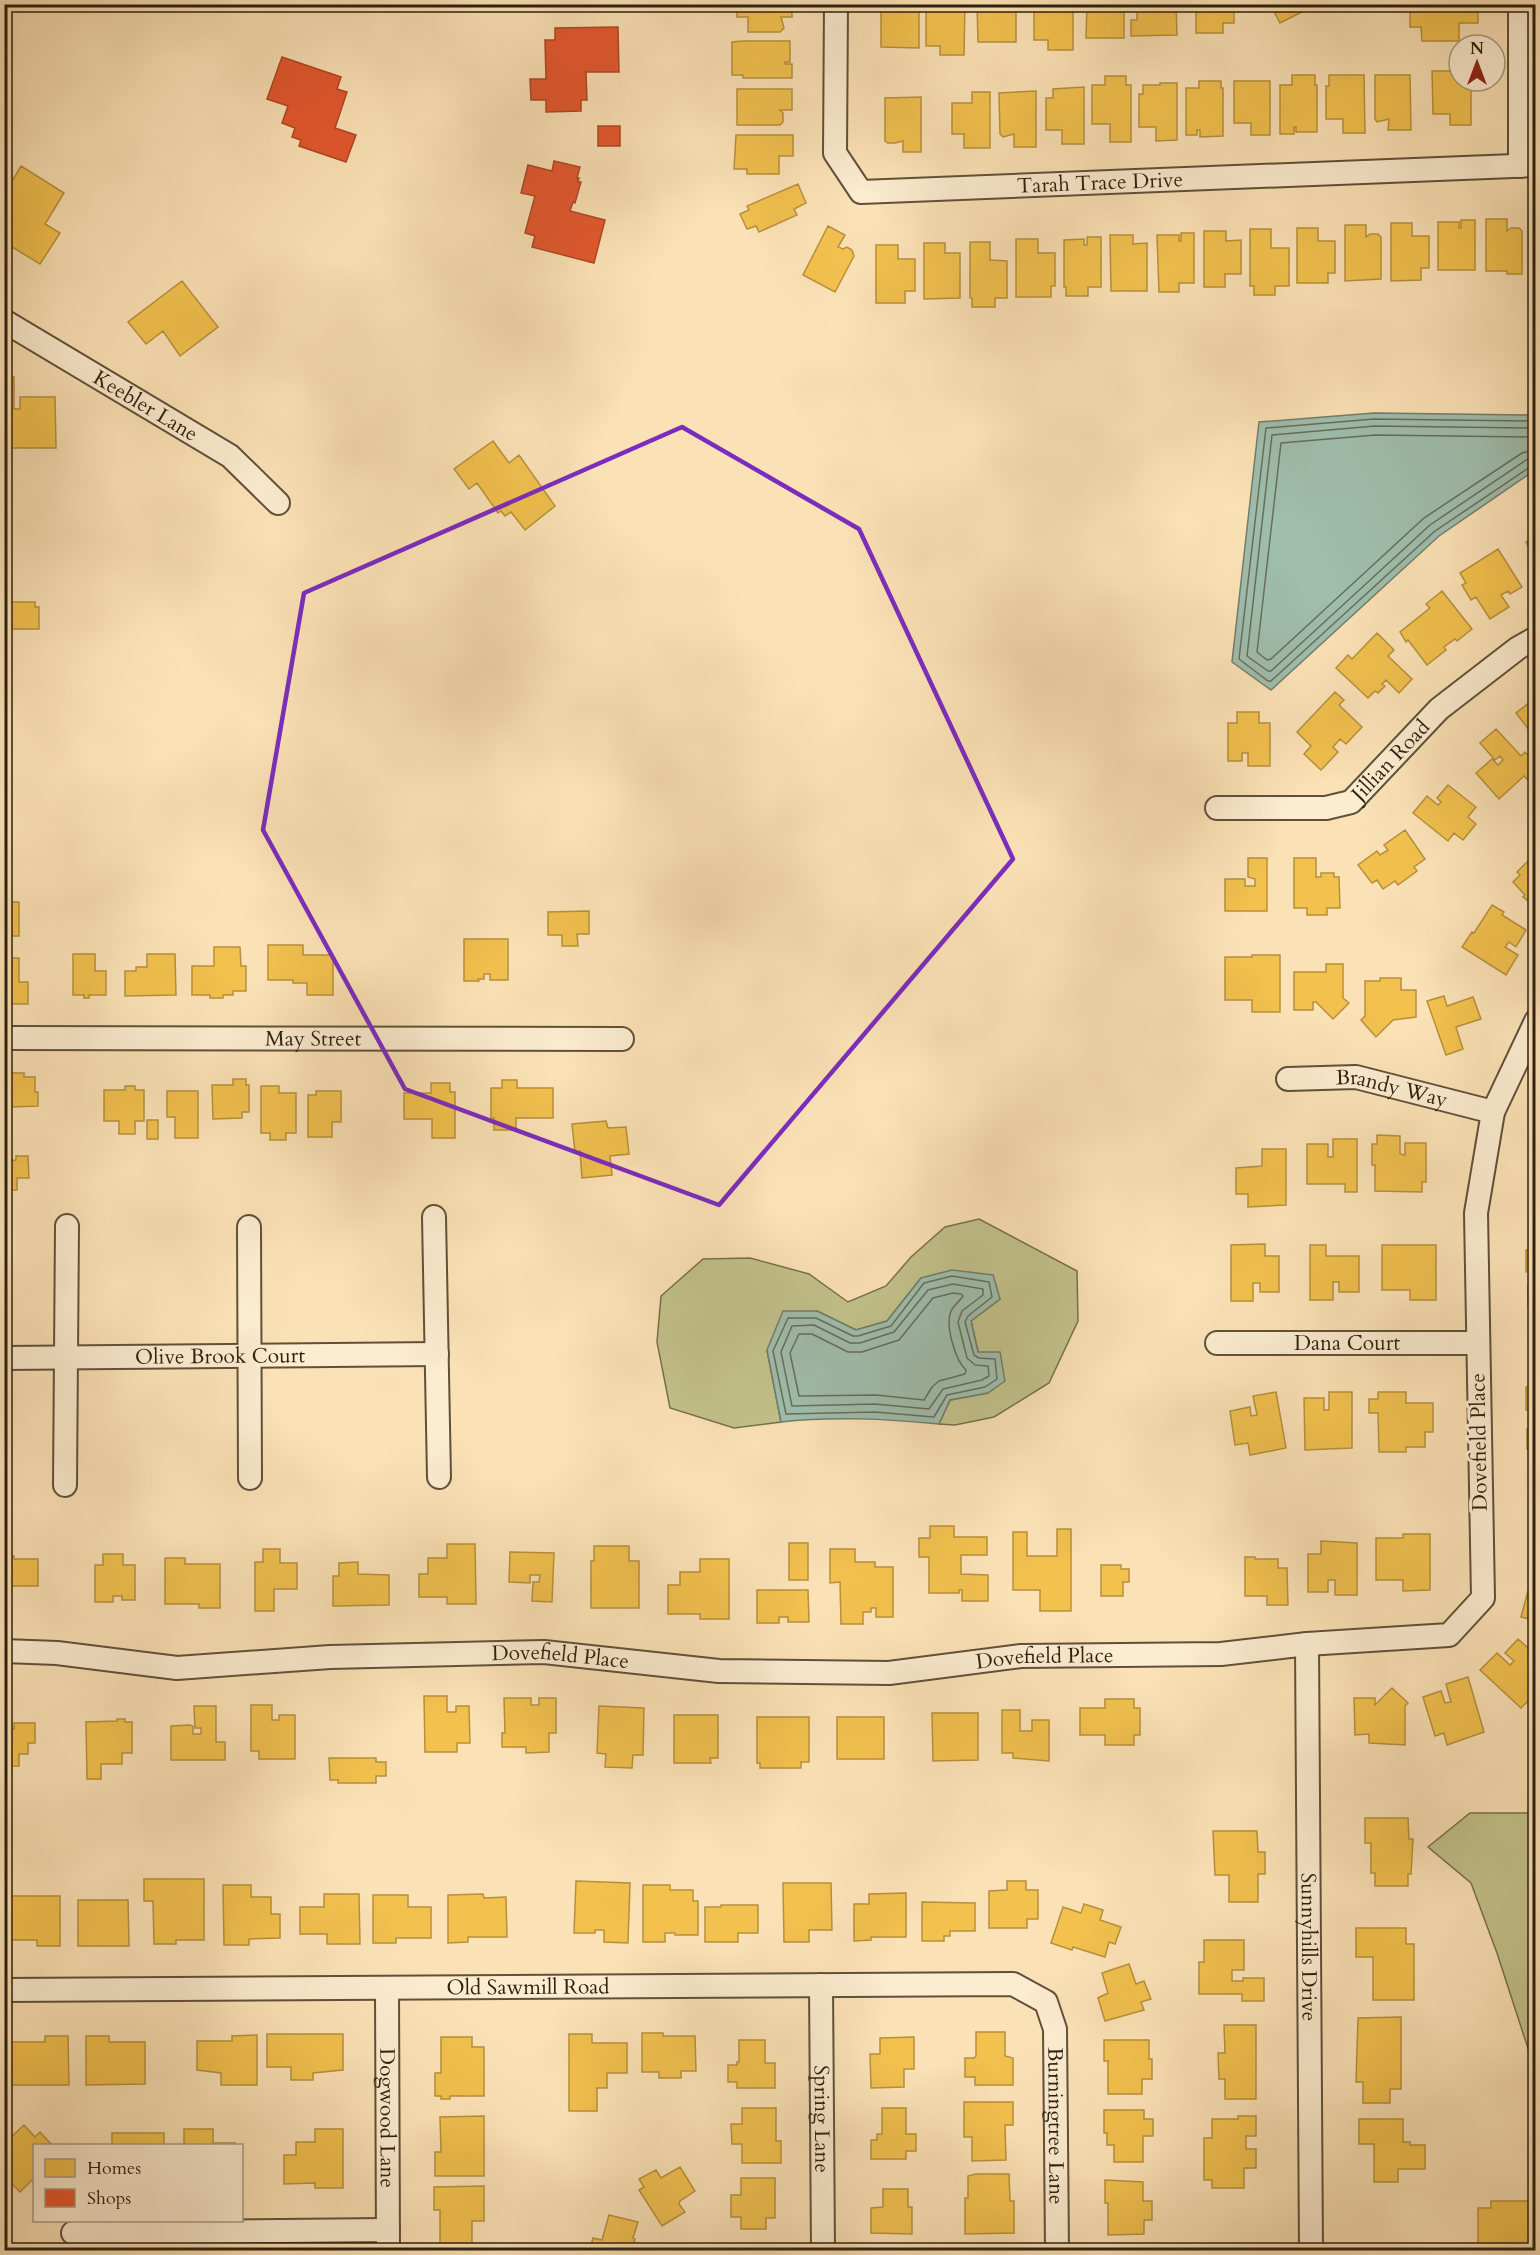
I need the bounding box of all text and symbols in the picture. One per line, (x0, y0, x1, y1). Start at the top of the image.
north arrow (1447, 33, 1507, 93)
text: N (1470, 38, 1484, 60)
street label: Tarah Trace Drive (1016, 165, 1184, 200)
street label: Keebler Lane (88, 363, 204, 448)
street label: Jillian Road (1343, 713, 1436, 810)
street label: May Street (265, 1024, 361, 1053)
street label: Brandy Way (1335, 1062, 1451, 1114)
street label: Dana Court (1294, 1329, 1400, 1358)
street label: Olive Brook Court (135, 1341, 306, 1371)
street label: Dovefield Place (1463, 1373, 1495, 1511)
street label: Dovefield Place (491, 1637, 631, 1676)
street label: Dovefield Place (974, 1641, 1114, 1676)
street label: Sunnyhills Drive (1294, 1873, 1324, 2021)
street label: Old Sawmill Road (446, 1972, 610, 2002)
street label: Burningtree Lane (1041, 2047, 1071, 2205)
street label: Dogwood Lane (373, 2048, 402, 2188)
street label: Spring Lane (807, 2065, 837, 2173)
legend (33, 2144, 243, 2222)
text: Homes (87, 2156, 141, 2181)
text: Shops (87, 2186, 131, 2211)

